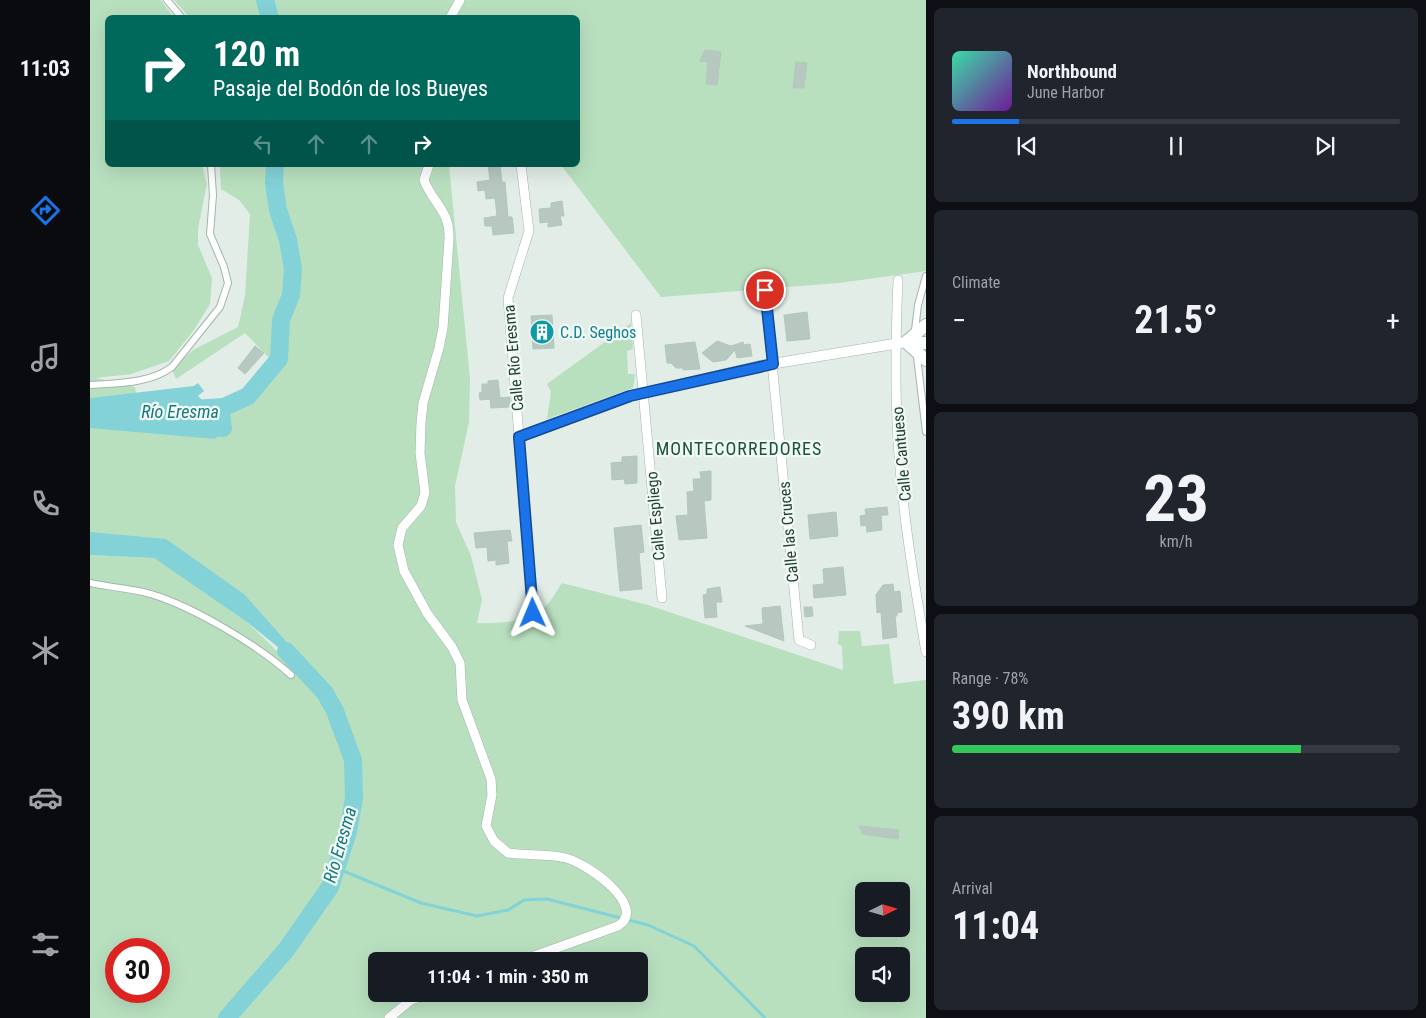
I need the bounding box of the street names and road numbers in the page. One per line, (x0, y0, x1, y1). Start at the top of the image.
street label: Calle Río Eresma (499, 304, 528, 412)
street label: Calle Cantueso (888, 406, 915, 502)
street label: Calle Espliego (642, 471, 669, 561)
street label: Calle las Cruces (775, 481, 802, 583)

